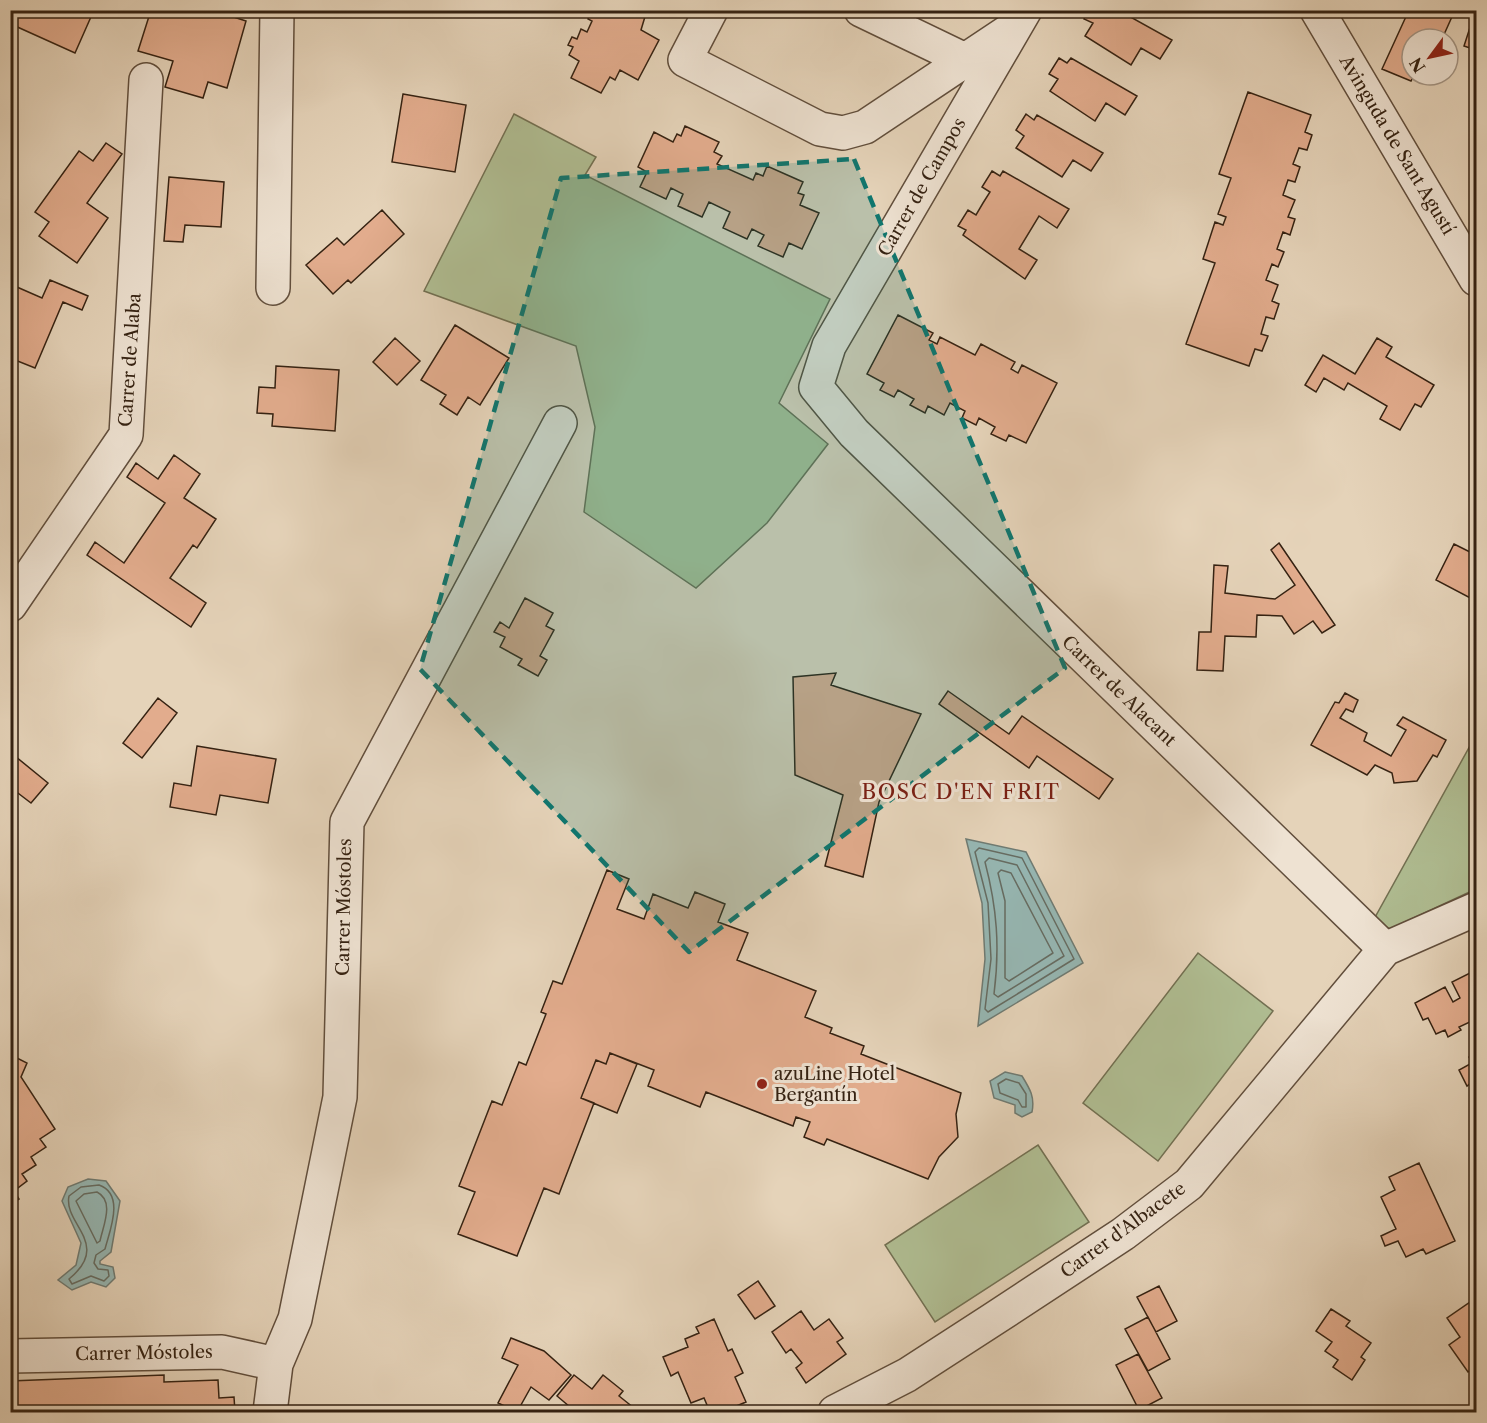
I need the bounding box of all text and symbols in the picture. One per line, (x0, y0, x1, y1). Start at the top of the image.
north arrow (1400, 27, 1460, 87)
street label: Avinguda de Sant Agustí (1334, 50, 1460, 239)
text: N (1405, 54, 1430, 76)
street label: Carrer de Campos (873, 114, 971, 260)
street label: Carrer de Alaba (114, 292, 146, 428)
street label: Carrer de Alacant (1057, 631, 1181, 752)
district label: BOSC D'EN FRIT (861, 779, 1061, 804)
street label: Carrer Móstoles (332, 838, 356, 976)
place label: azuLine Hotel Bergantín (774, 1063, 895, 1106)
marker: azuLine Hotel Bergantín (755, 1077, 769, 1091)
street label: Carrer d'Albacete (1056, 1177, 1190, 1283)
street label: Carrer Móstoles (75, 1341, 213, 1365)

